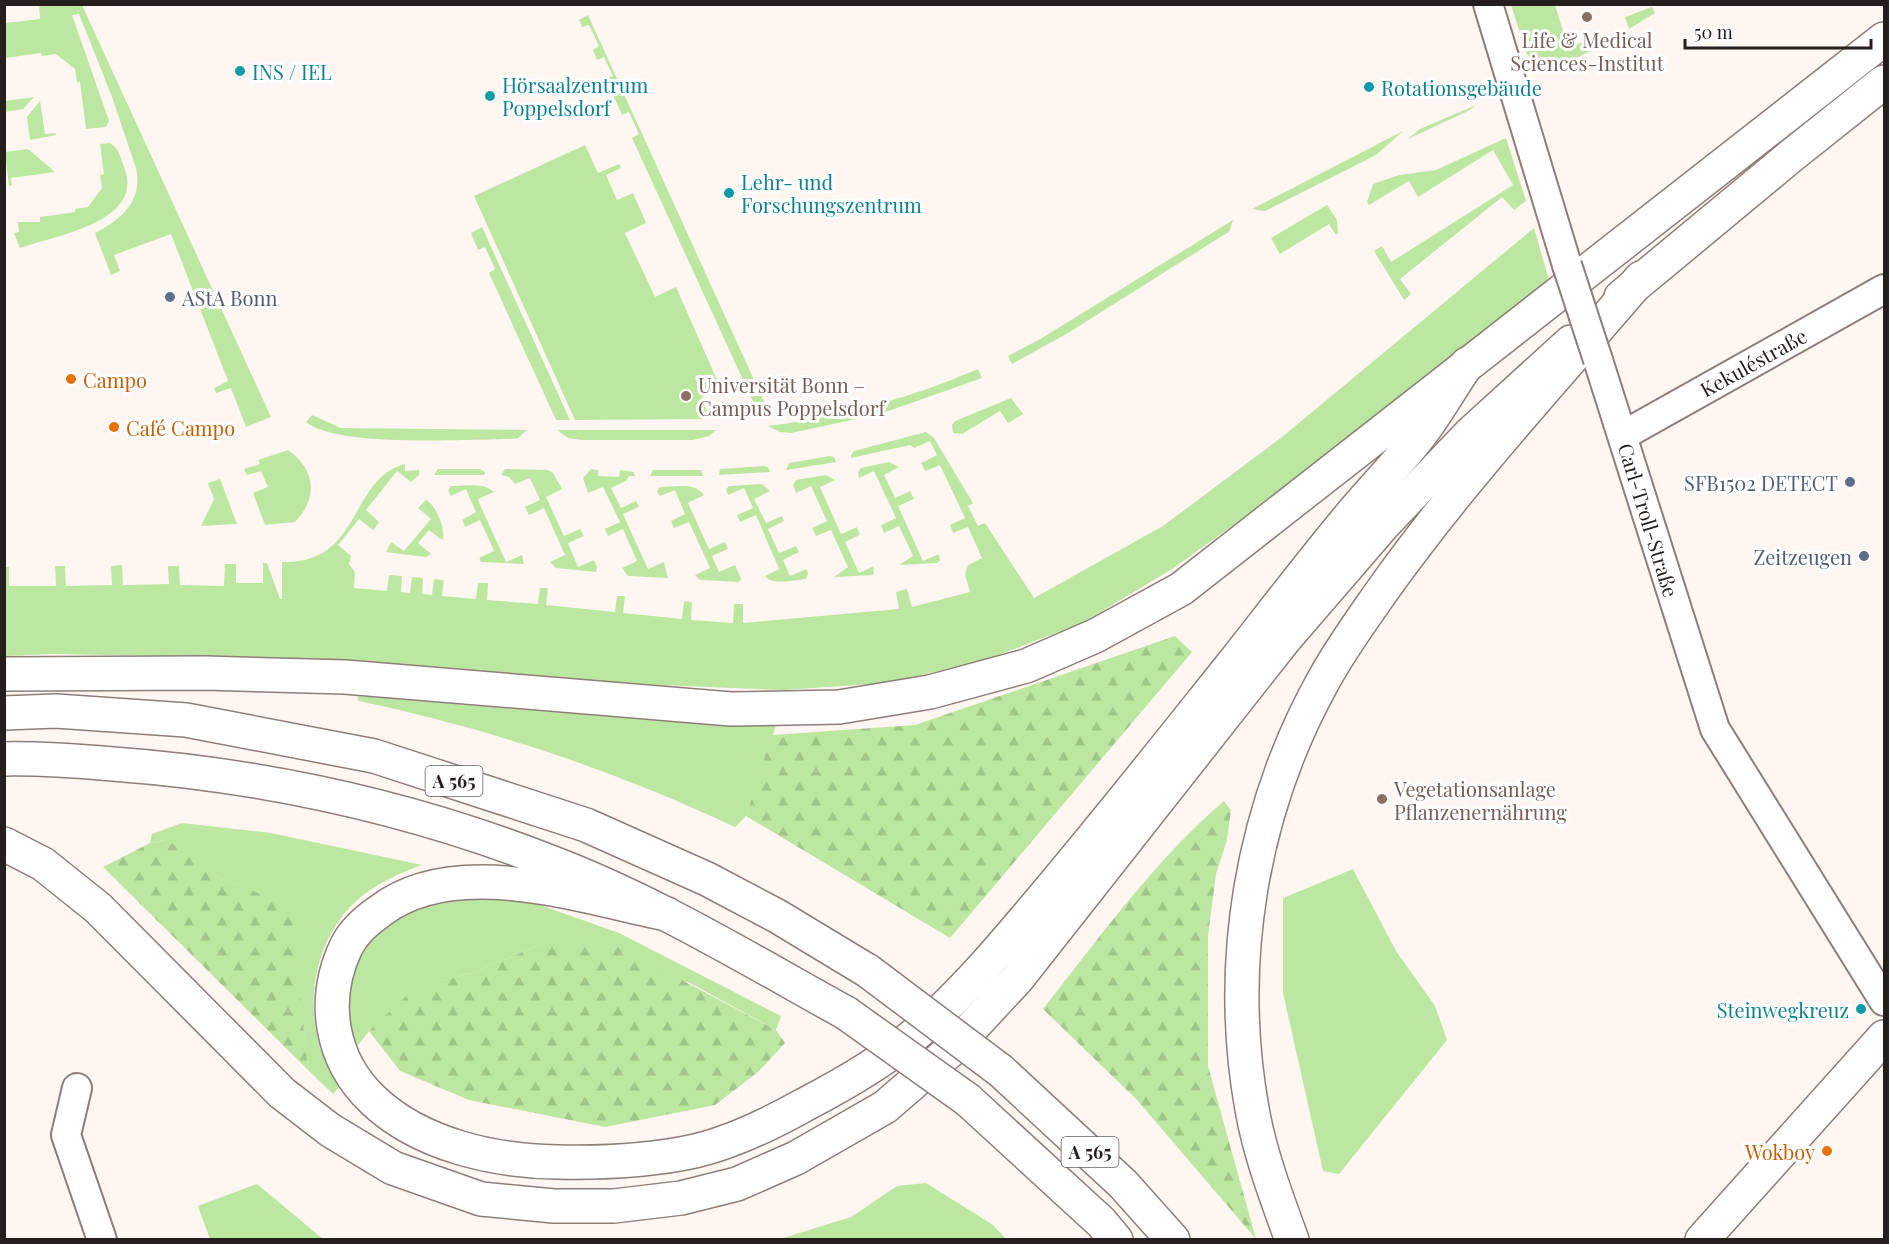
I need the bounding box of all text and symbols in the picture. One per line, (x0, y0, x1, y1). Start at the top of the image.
marker: Life & Medical Sciences-Institut (1580, 10, 1594, 24)
scale bar (1685, 12, 1871, 50)
text: 50 m (1694, 20, 1733, 44)
place label: Life & Medical Sciences-Institut (1510, 26, 1665, 76)
place label: INS / IEL (252, 58, 332, 85)
marker: INS / IEL (233, 64, 247, 78)
place label: Hörsaalzentrum Poppelsdorf (502, 71, 648, 121)
place label: Rotationsgebäude (1381, 74, 1542, 101)
marker: Rotationsgebäude (1362, 80, 1376, 94)
marker: Hörsaalzentrum Poppelsdorf (483, 89, 497, 103)
place label: Lehr- und Forschungszentrum (741, 168, 922, 218)
marker: Lehr- und Forschungszentrum (722, 186, 736, 200)
place label: AStA Bonn (181, 284, 277, 311)
marker: AStA Bonn (163, 290, 177, 304)
street label: Kekuléstraße (1695, 322, 1811, 402)
place label: Campo (83, 366, 147, 393)
place label: Universität Bonn – Campus Poppelsdorf (698, 371, 886, 421)
marker: Campo (64, 372, 78, 386)
marker: Universität Bonn – Campus Poppelsdorf (679, 389, 693, 403)
place label: Café Campo (126, 414, 235, 441)
marker: Café Campo (107, 420, 121, 434)
street label: Carl-Troll-Straße (1613, 440, 1685, 600)
place label: SFB1502 DETECT (1684, 469, 1838, 496)
marker: SFB1502 DETECT (1843, 475, 1857, 489)
place label: Zeitzeugen (1753, 543, 1852, 570)
marker: Zeitzeugen (1857, 549, 1871, 563)
road number: A 565 (426, 766, 482, 796)
place label: Vegetationsanlage Pflanzenernährung (1393, 775, 1567, 825)
marker: Vegetationsanlage Pflanzenernährung (1375, 792, 1389, 806)
place label: Steinwegkreuz (1717, 996, 1849, 1023)
marker: Steinwegkreuz (1854, 1002, 1868, 1016)
road number: A 565 (1062, 1137, 1118, 1167)
place label: Wokboy (1744, 1138, 1815, 1165)
marker: Wokboy (1820, 1144, 1834, 1158)

